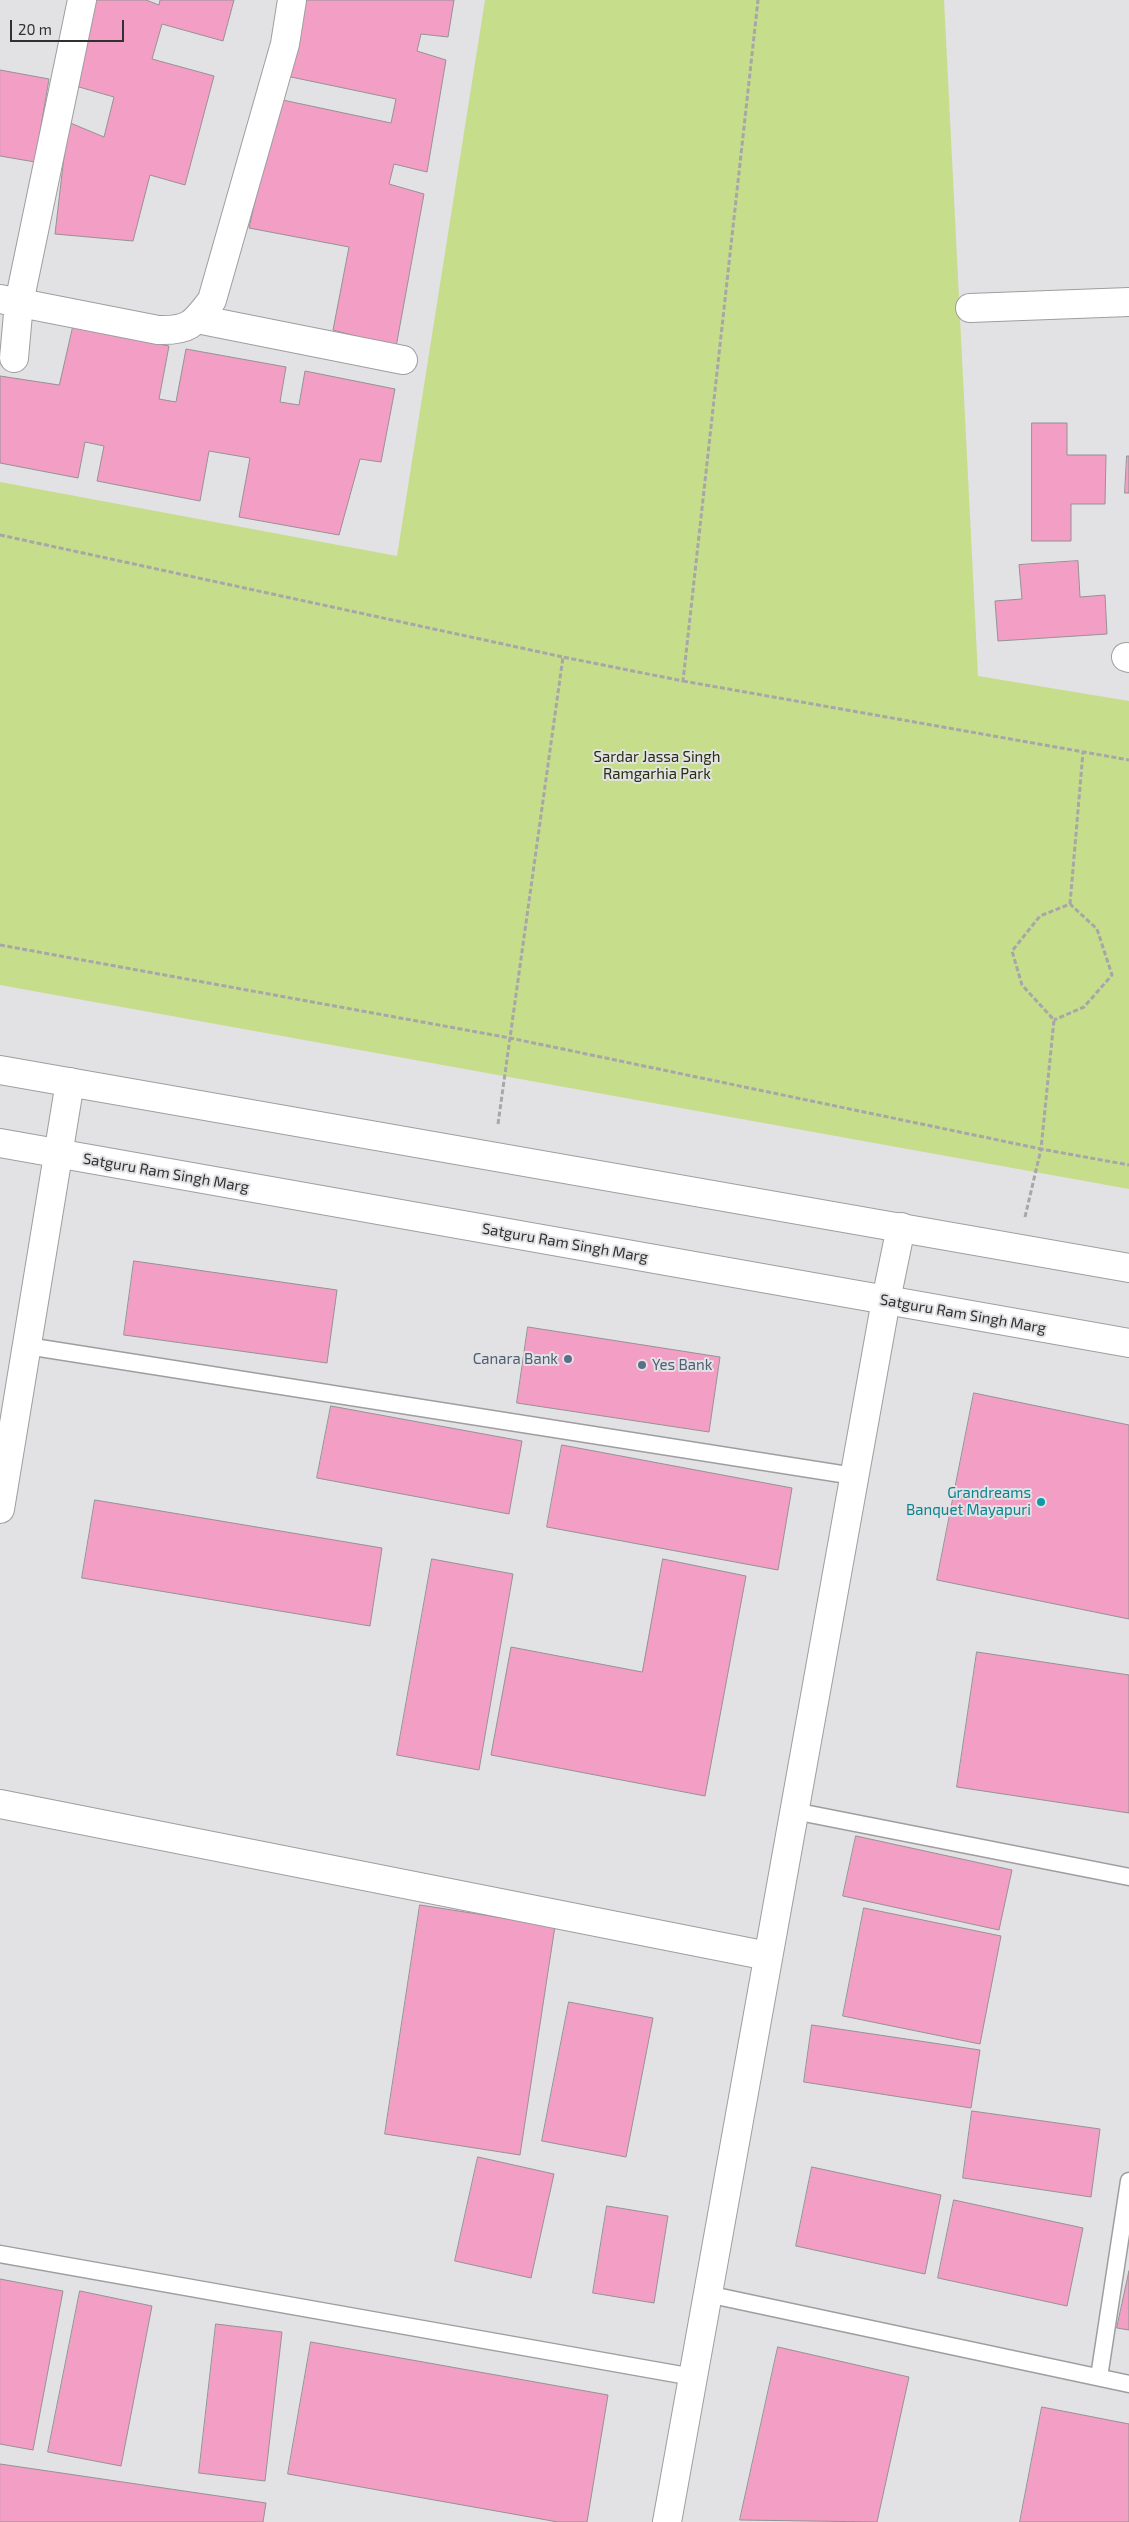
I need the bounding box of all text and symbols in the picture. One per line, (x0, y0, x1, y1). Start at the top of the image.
scale bar (12, 10, 126, 42)
text: 20 m (18, 20, 52, 38)
park label: Sardar Jassa Singh Ramgarhia Park (594, 748, 720, 783)
street label: Satguru Ram Singh Marg (82, 1150, 250, 1196)
street label: Satguru Ram Singh Marg (481, 1220, 649, 1266)
street label: Satguru Ram Singh Marg (879, 1291, 1047, 1337)
place label: Canara Bank (473, 1350, 558, 1368)
marker: Canara Bank (562, 1353, 574, 1365)
place label: Yes Bank (652, 1356, 712, 1374)
marker: Yes Bank (636, 1359, 648, 1371)
place label: Grandreams Banquet Mayapuri (906, 1484, 1031, 1519)
marker: Grandreams Banquet Mayapuri (1035, 1496, 1047, 1508)

